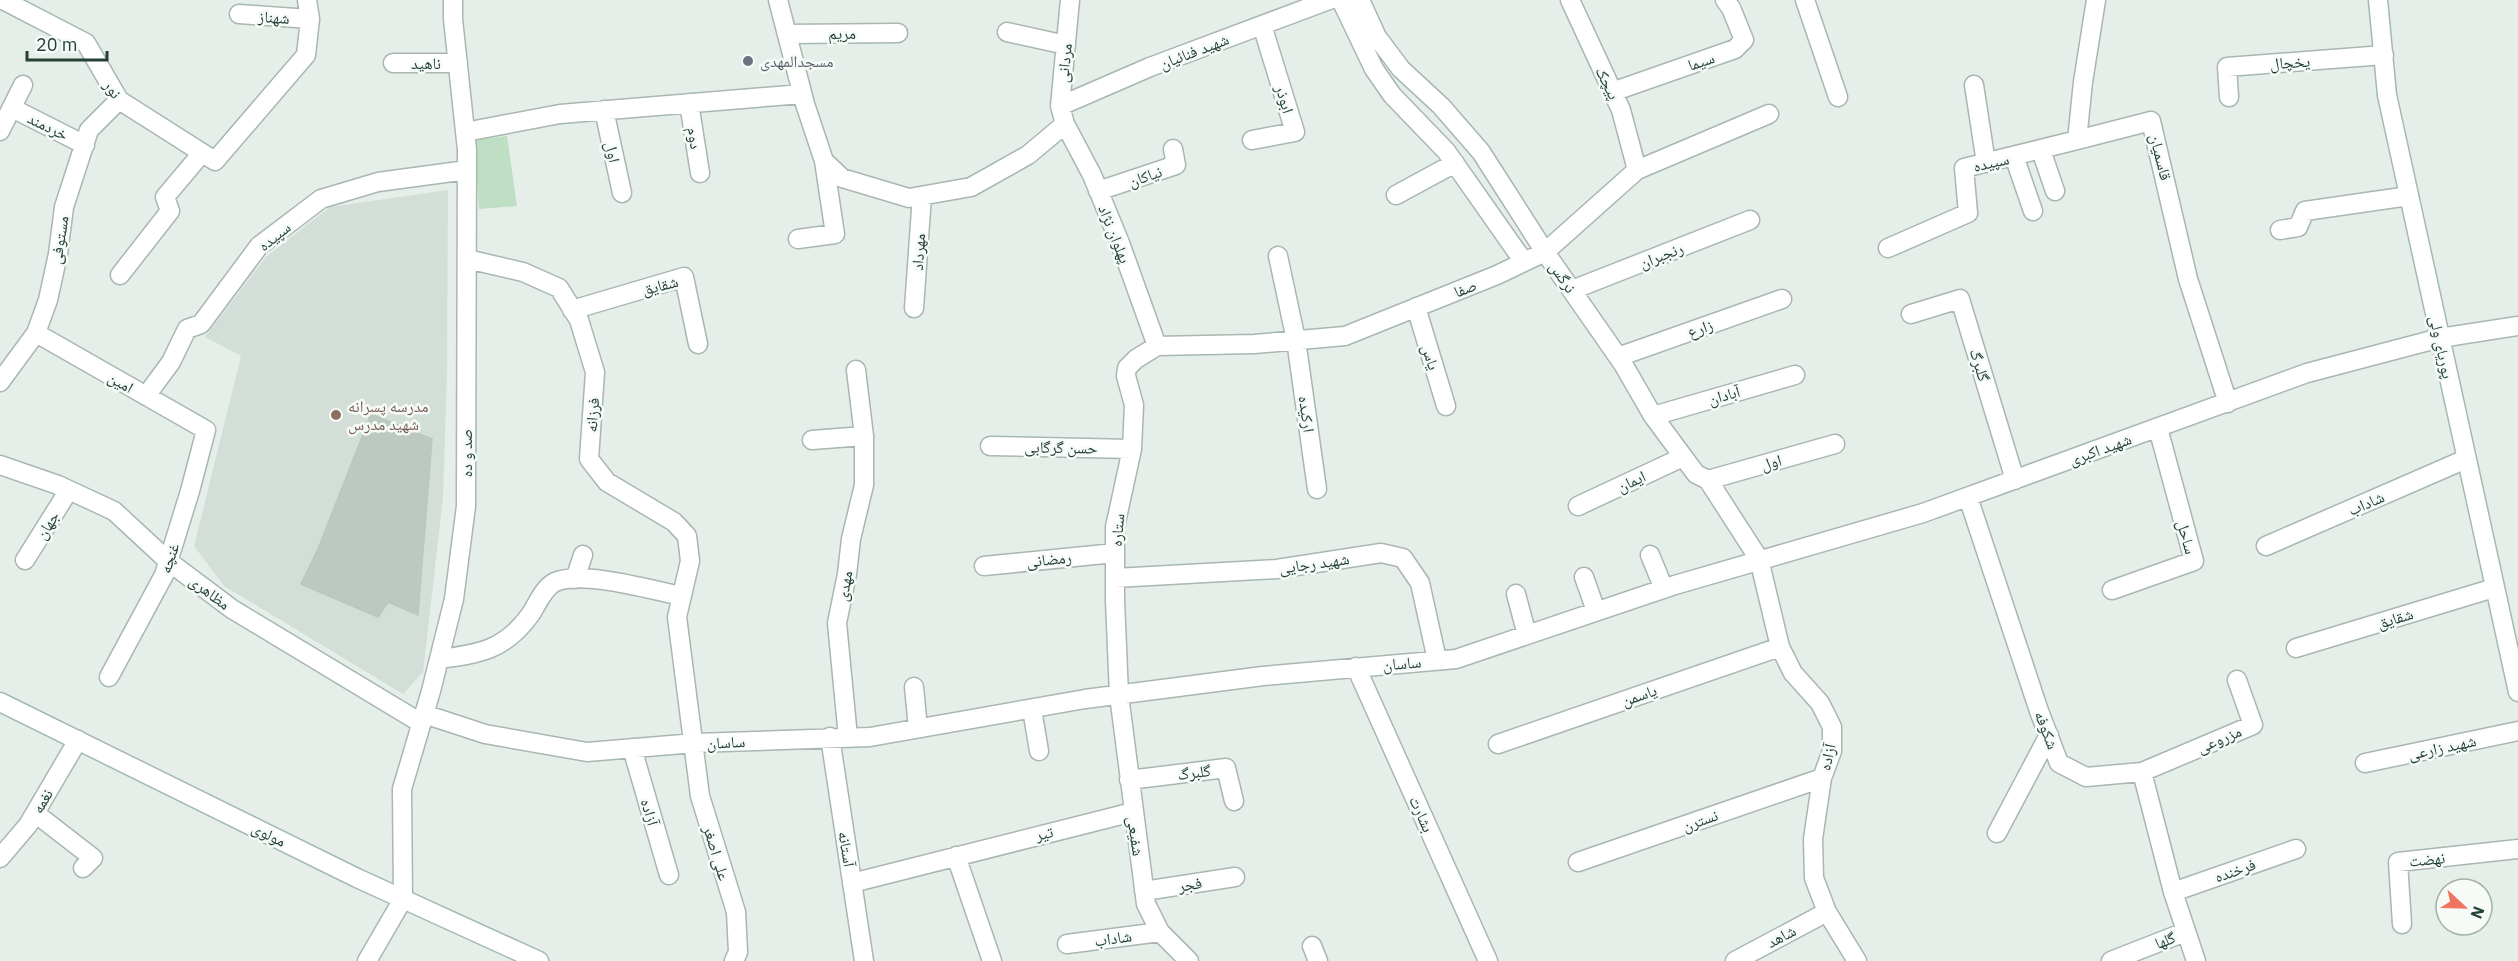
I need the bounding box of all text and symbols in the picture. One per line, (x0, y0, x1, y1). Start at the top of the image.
street label: شهناز (257, 6, 290, 28)
street label: مریم (828, 23, 856, 44)
scale bar (27, 24, 106, 62)
street label: شهید فنائیان (1156, 29, 1232, 74)
text: 20 m (36, 33, 78, 56)
street label: مردانی (1052, 42, 1077, 84)
street label: سیما (1685, 47, 1717, 75)
place label: مسجدالمهدی (760, 51, 834, 72)
street label: یخچال (2269, 51, 2311, 74)
street label: ناهید (411, 53, 441, 73)
marker: مسجدالمهدی (741, 54, 755, 68)
street label: پیچک (1591, 63, 1625, 103)
street label: نور (99, 75, 126, 102)
street label: ابوذر (1271, 81, 1299, 116)
street label: خردمند (24, 108, 72, 144)
street label: دوم (682, 126, 707, 151)
street label: قاسمیان (2145, 132, 2176, 183)
street label: اول (600, 140, 625, 164)
street label: سپیده (1971, 148, 2011, 176)
street label: نیاکان (1126, 161, 1165, 192)
street label: پهلوان نژاد (1093, 202, 1136, 267)
street label: مستوفی (45, 214, 74, 266)
street label: سپیده (254, 217, 294, 255)
street label: مهرداد (907, 233, 929, 271)
street label: رنجبران (1636, 238, 1686, 273)
street label: نرگس (1544, 257, 1581, 297)
street label: شقایق (640, 271, 680, 300)
street label: صفا (1451, 274, 1479, 302)
street label: زارع (1685, 314, 1716, 343)
street label: پوریای ولی (2425, 314, 2459, 381)
street label: یاس (1417, 342, 1444, 373)
street label: گلبرگ (1966, 346, 1995, 384)
street label: امین (104, 367, 137, 398)
street label: آبادان (1706, 381, 1743, 410)
street label: ارکیده (1295, 395, 1319, 433)
place label: مدرسه پسرانه شهید مدرس (348, 396, 429, 435)
street label: فرزانه (581, 397, 603, 433)
marker: مدرسه پسرانه شهید مدرس (329, 408, 343, 422)
street label: شهید اکبری (2066, 428, 2134, 470)
street label: صد و ده (456, 429, 476, 477)
street label: حسن گرگابی (1024, 436, 1098, 459)
street label: اول (1758, 450, 1784, 475)
street label: ایمان (1613, 466, 1649, 497)
street label: شاداب (2345, 486, 2387, 520)
street label: جهان (31, 507, 64, 543)
street label: ستاره (1106, 513, 1128, 547)
street label: ساحل (2172, 518, 2201, 556)
street label: غنچه (155, 540, 183, 576)
street label: رمضانی (1025, 547, 1073, 572)
street label: شهید رجایی (1278, 548, 1350, 579)
street label: مهدی (831, 569, 858, 603)
street label: مظاهری (185, 570, 234, 615)
street label: شقایق (2375, 603, 2416, 634)
street label: ساسان (1382, 651, 1422, 676)
street label: یاسمن (1619, 680, 1660, 711)
street label: شکوفه (2031, 708, 2063, 752)
street label: مزروعی (2194, 721, 2245, 758)
street label: شهید زارعی (2406, 730, 2478, 765)
street label: ساسان (706, 731, 746, 754)
street label: آزاده (1814, 741, 1840, 772)
street label: گلبرگ (1176, 760, 1212, 784)
street label: نغمه (27, 785, 57, 817)
street label: بشارت (1405, 793, 1439, 835)
street label: آزاده (637, 796, 664, 829)
street label: نسترن (1679, 805, 1721, 836)
street label: شفیعی (1122, 815, 1149, 857)
street label: مولوی (248, 817, 289, 852)
street label: تیر (1032, 821, 1055, 845)
street label: علی اصغر (698, 822, 735, 883)
street label: آستانه (834, 830, 860, 869)
street label: نهضت (2408, 847, 2446, 871)
street label: فرخنده (2212, 854, 2258, 886)
street label: فجر (1176, 872, 1203, 896)
north arrow (2434, 877, 2494, 937)
text: N (2466, 903, 2489, 922)
street label: شاهد (1763, 920, 1799, 952)
street label: شاداب (1093, 925, 1133, 951)
street label: گلها (2152, 927, 2179, 953)

